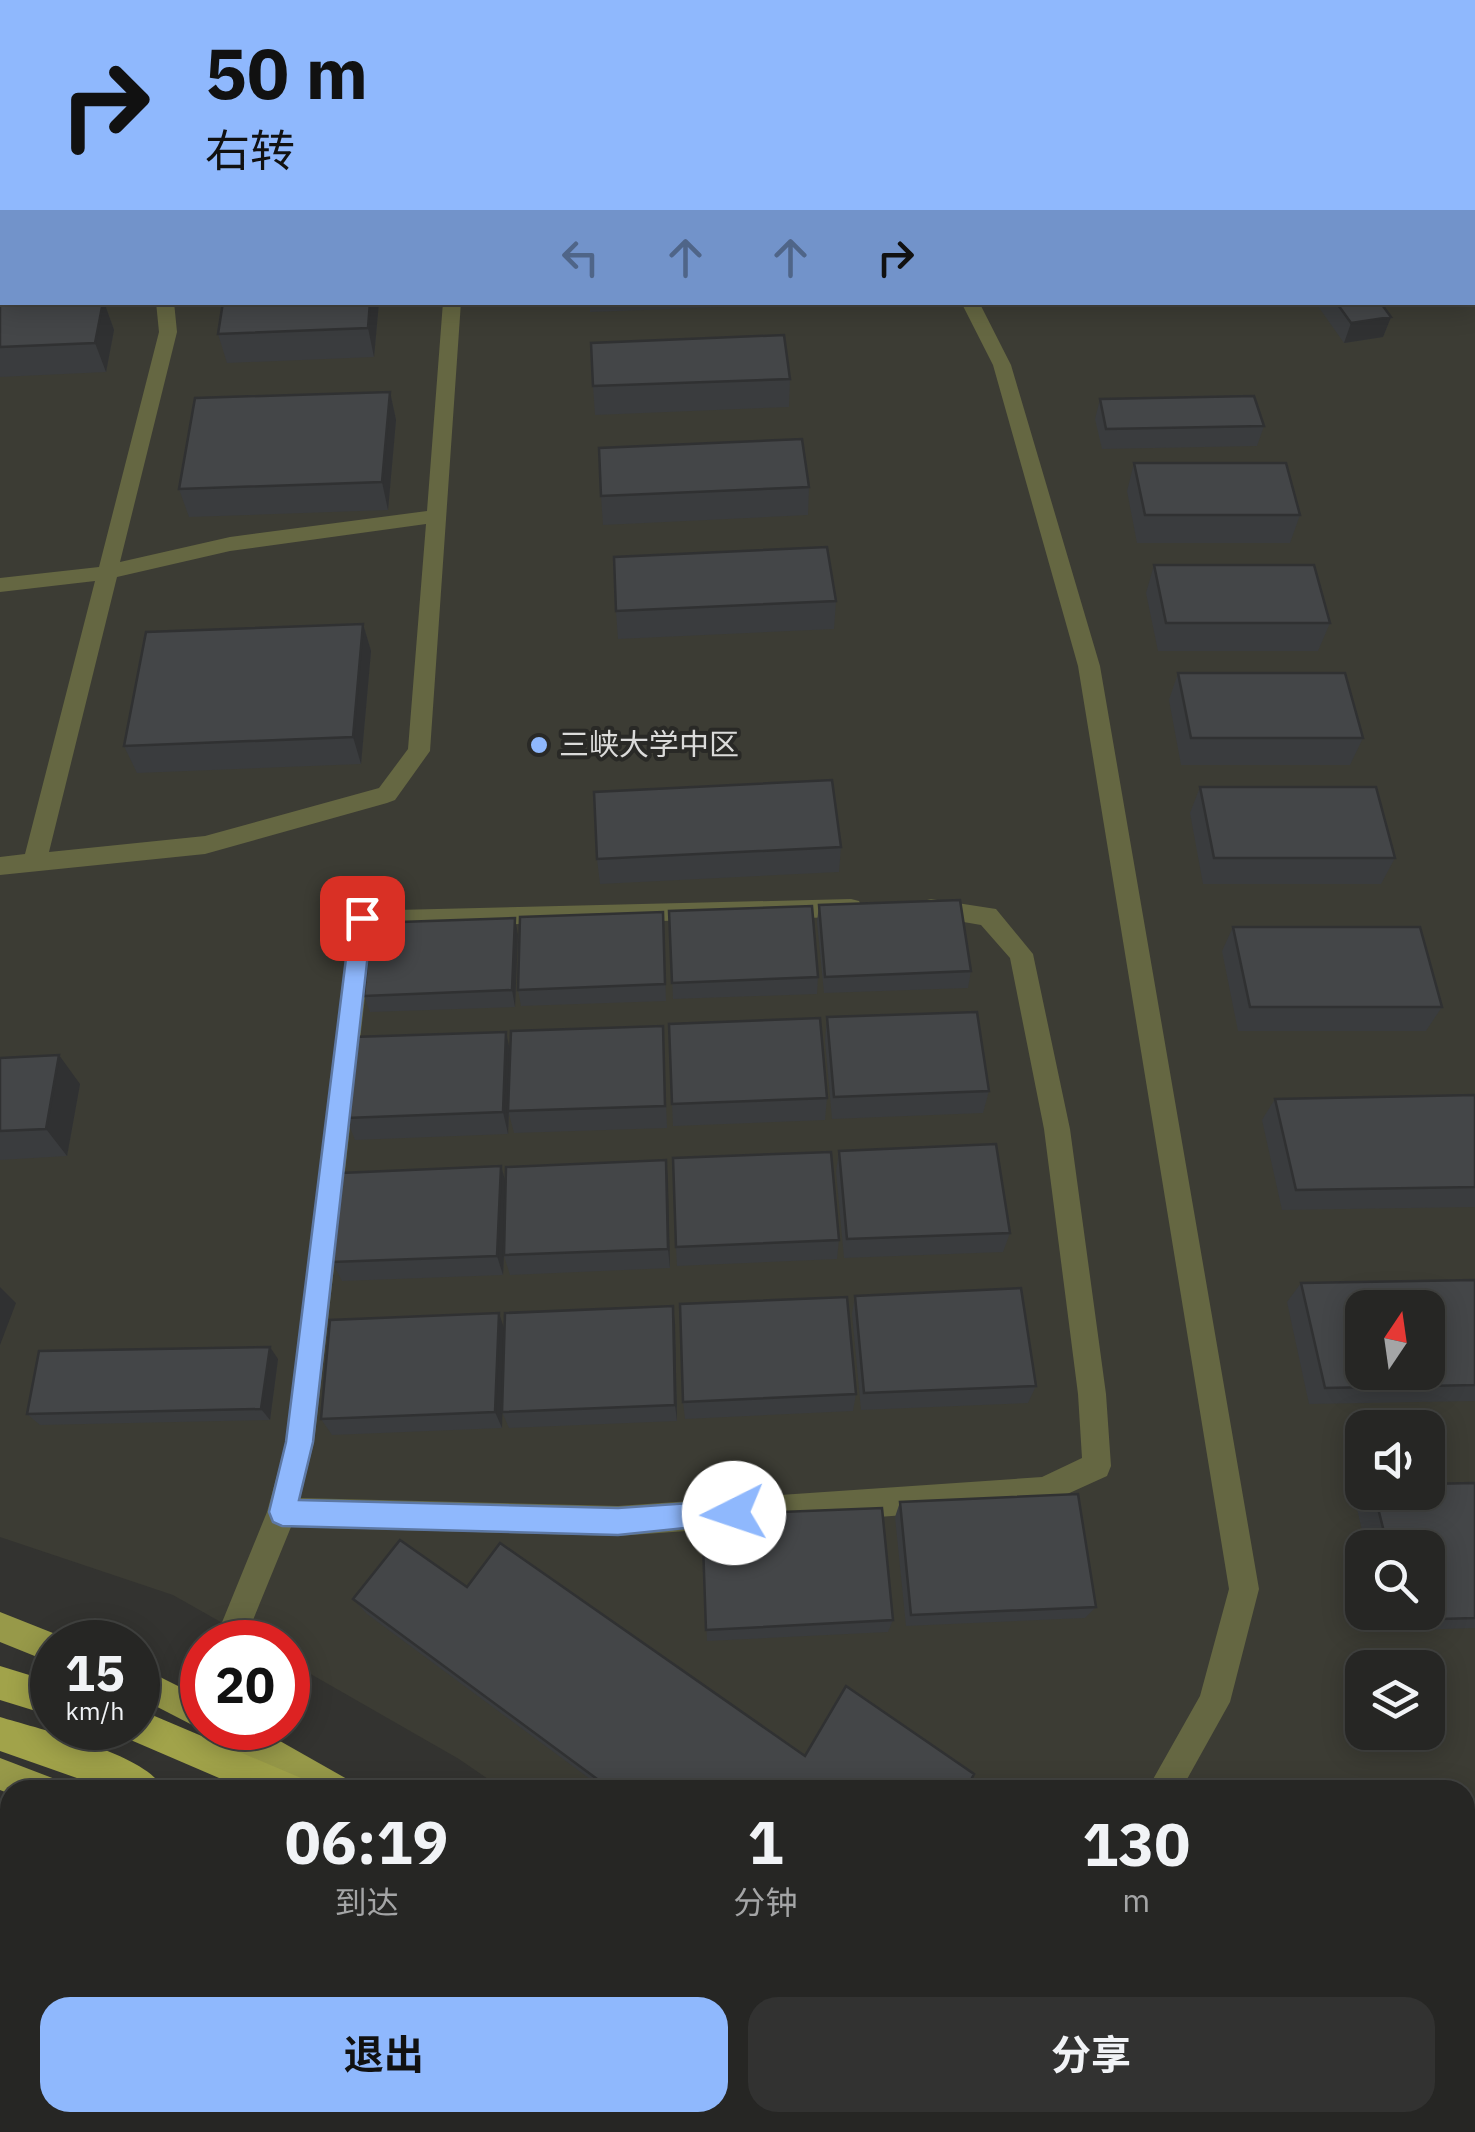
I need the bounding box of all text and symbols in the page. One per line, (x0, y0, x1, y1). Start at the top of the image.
text: 50 m (205, 27, 368, 118)
icon: right (40, 40, 170, 170)
text: 右转 (205, 121, 295, 179)
icon: left (553, 230, 608, 285)
icon: ahead (658, 230, 713, 285)
icon: ahead (763, 230, 818, 285)
icon: right (868, 230, 923, 285)
place label: 三峡大学中区 (559, 724, 739, 763)
marker: 三峡大学中区 (528, 734, 550, 756)
pin (320, 876, 405, 961)
icon: arrive (335, 891, 390, 946)
north arrow (1345, 1290, 1445, 1390)
map controls (1345, 1290, 1445, 1750)
button: sound (1345, 1410, 1445, 1510)
position arrow (682, 1461, 786, 1565)
button: search (1345, 1530, 1445, 1630)
speed limit sign: 20 (180, 1620, 310, 1750)
text: 15 (65, 1640, 125, 1705)
button: layers (1345, 1650, 1445, 1750)
text: km/h (66, 1694, 124, 1727)
text: 06:19 (285, 1802, 449, 1881)
text: 1 (747, 1802, 783, 1881)
text: 130 (1082, 1804, 1190, 1883)
text: m (1122, 1879, 1150, 1921)
text: 到达 (335, 1881, 399, 1923)
text: 分钟 (733, 1881, 797, 1923)
button: 退出 (40, 1997, 728, 2112)
button: 分享 (748, 1997, 1435, 2112)

